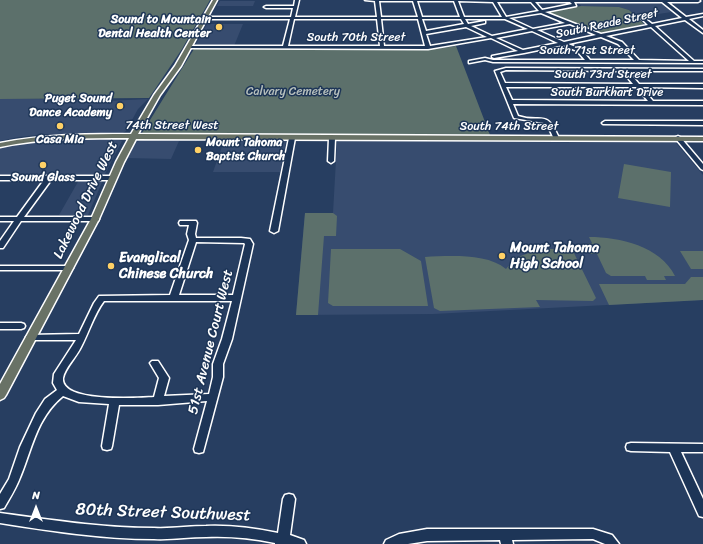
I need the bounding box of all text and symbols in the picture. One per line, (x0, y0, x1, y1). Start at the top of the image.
street label: South Reade Street (554, 6, 660, 42)
place label: Sound to Mountain Dental Health Center (98, 13, 211, 41)
marker: Sound to Mountain Dental Health Center (214, 22, 224, 32)
street label: South 70th Street (307, 31, 405, 45)
street label: South 71st Street (539, 44, 635, 58)
street label: South 73rd Street (554, 68, 652, 82)
park label: Calvary Cemetery (246, 85, 340, 99)
street label: South Burkhart Drive (551, 86, 663, 100)
place label: Puget Sound Dance Academy (29, 92, 112, 120)
marker: Puget Sound Dance Academy (115, 101, 125, 111)
street label: 74th Street West (125, 119, 219, 133)
street label: South 74th Street (460, 120, 558, 134)
marker: Casa Mia (55, 121, 65, 131)
place label: Casa Mia (36, 133, 84, 147)
place label: Mount Tahoma Baptist Church (206, 136, 285, 164)
street label: Lakewood Drive West (50, 138, 122, 262)
marker: Mount Tahoma Baptist Church (193, 145, 203, 155)
marker: Sound Glass (38, 160, 48, 170)
place label: Sound Glass (11, 171, 75, 185)
place label: Mount Tahoma High School (510, 240, 599, 272)
place label: Evanglical Chinese Church (119, 250, 213, 282)
marker: Mount Tahoma High School (497, 251, 507, 261)
marker: Evanglical Chinese Church (106, 261, 116, 271)
street label: 51st Avenue Court West (185, 268, 237, 416)
text: N (32, 486, 40, 505)
north arrow (16, 488, 56, 528)
street label: 80th Street Southwest (75, 500, 251, 526)

